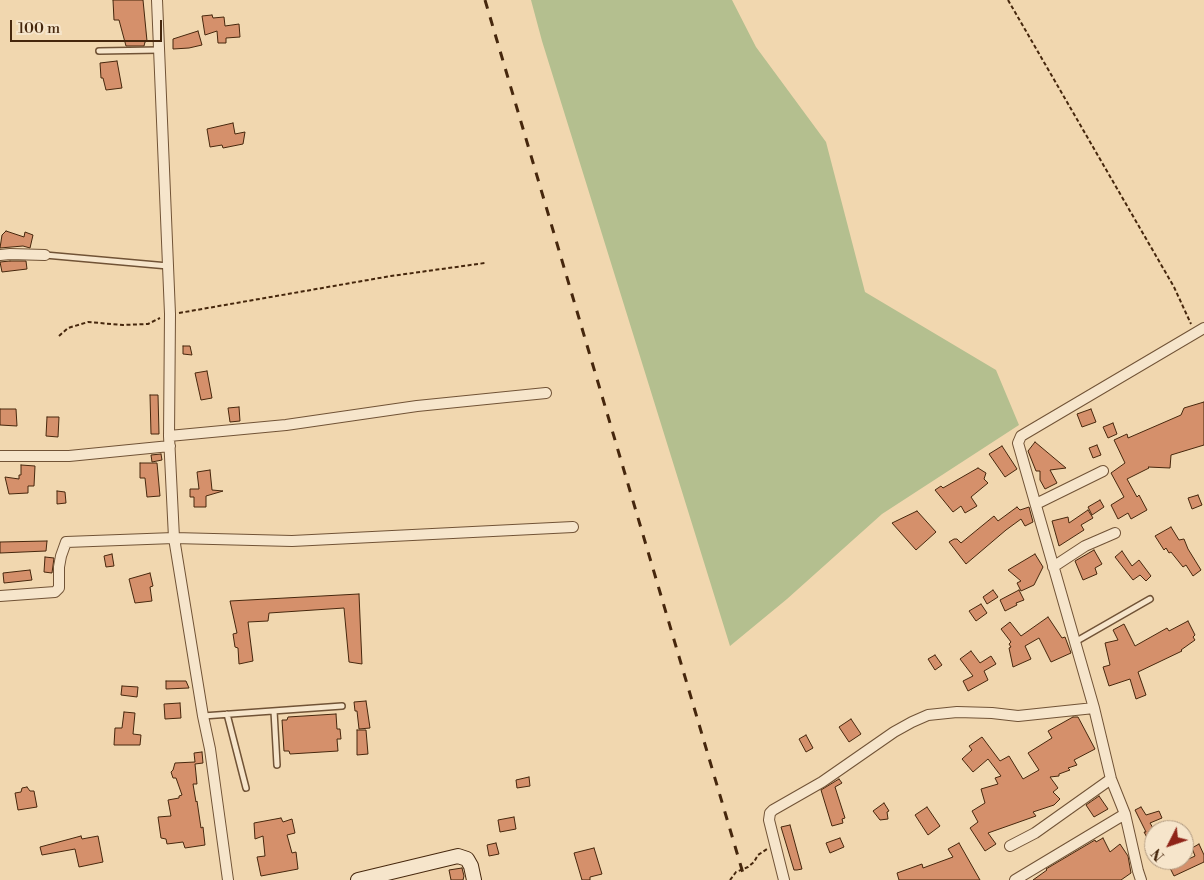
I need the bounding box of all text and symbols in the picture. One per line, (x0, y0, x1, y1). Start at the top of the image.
scale bar (12, 10, 165, 42)
text: 100 m (18, 19, 60, 38)
north arrow (1144, 820, 1194, 870)
text: N (1148, 844, 1169, 864)

